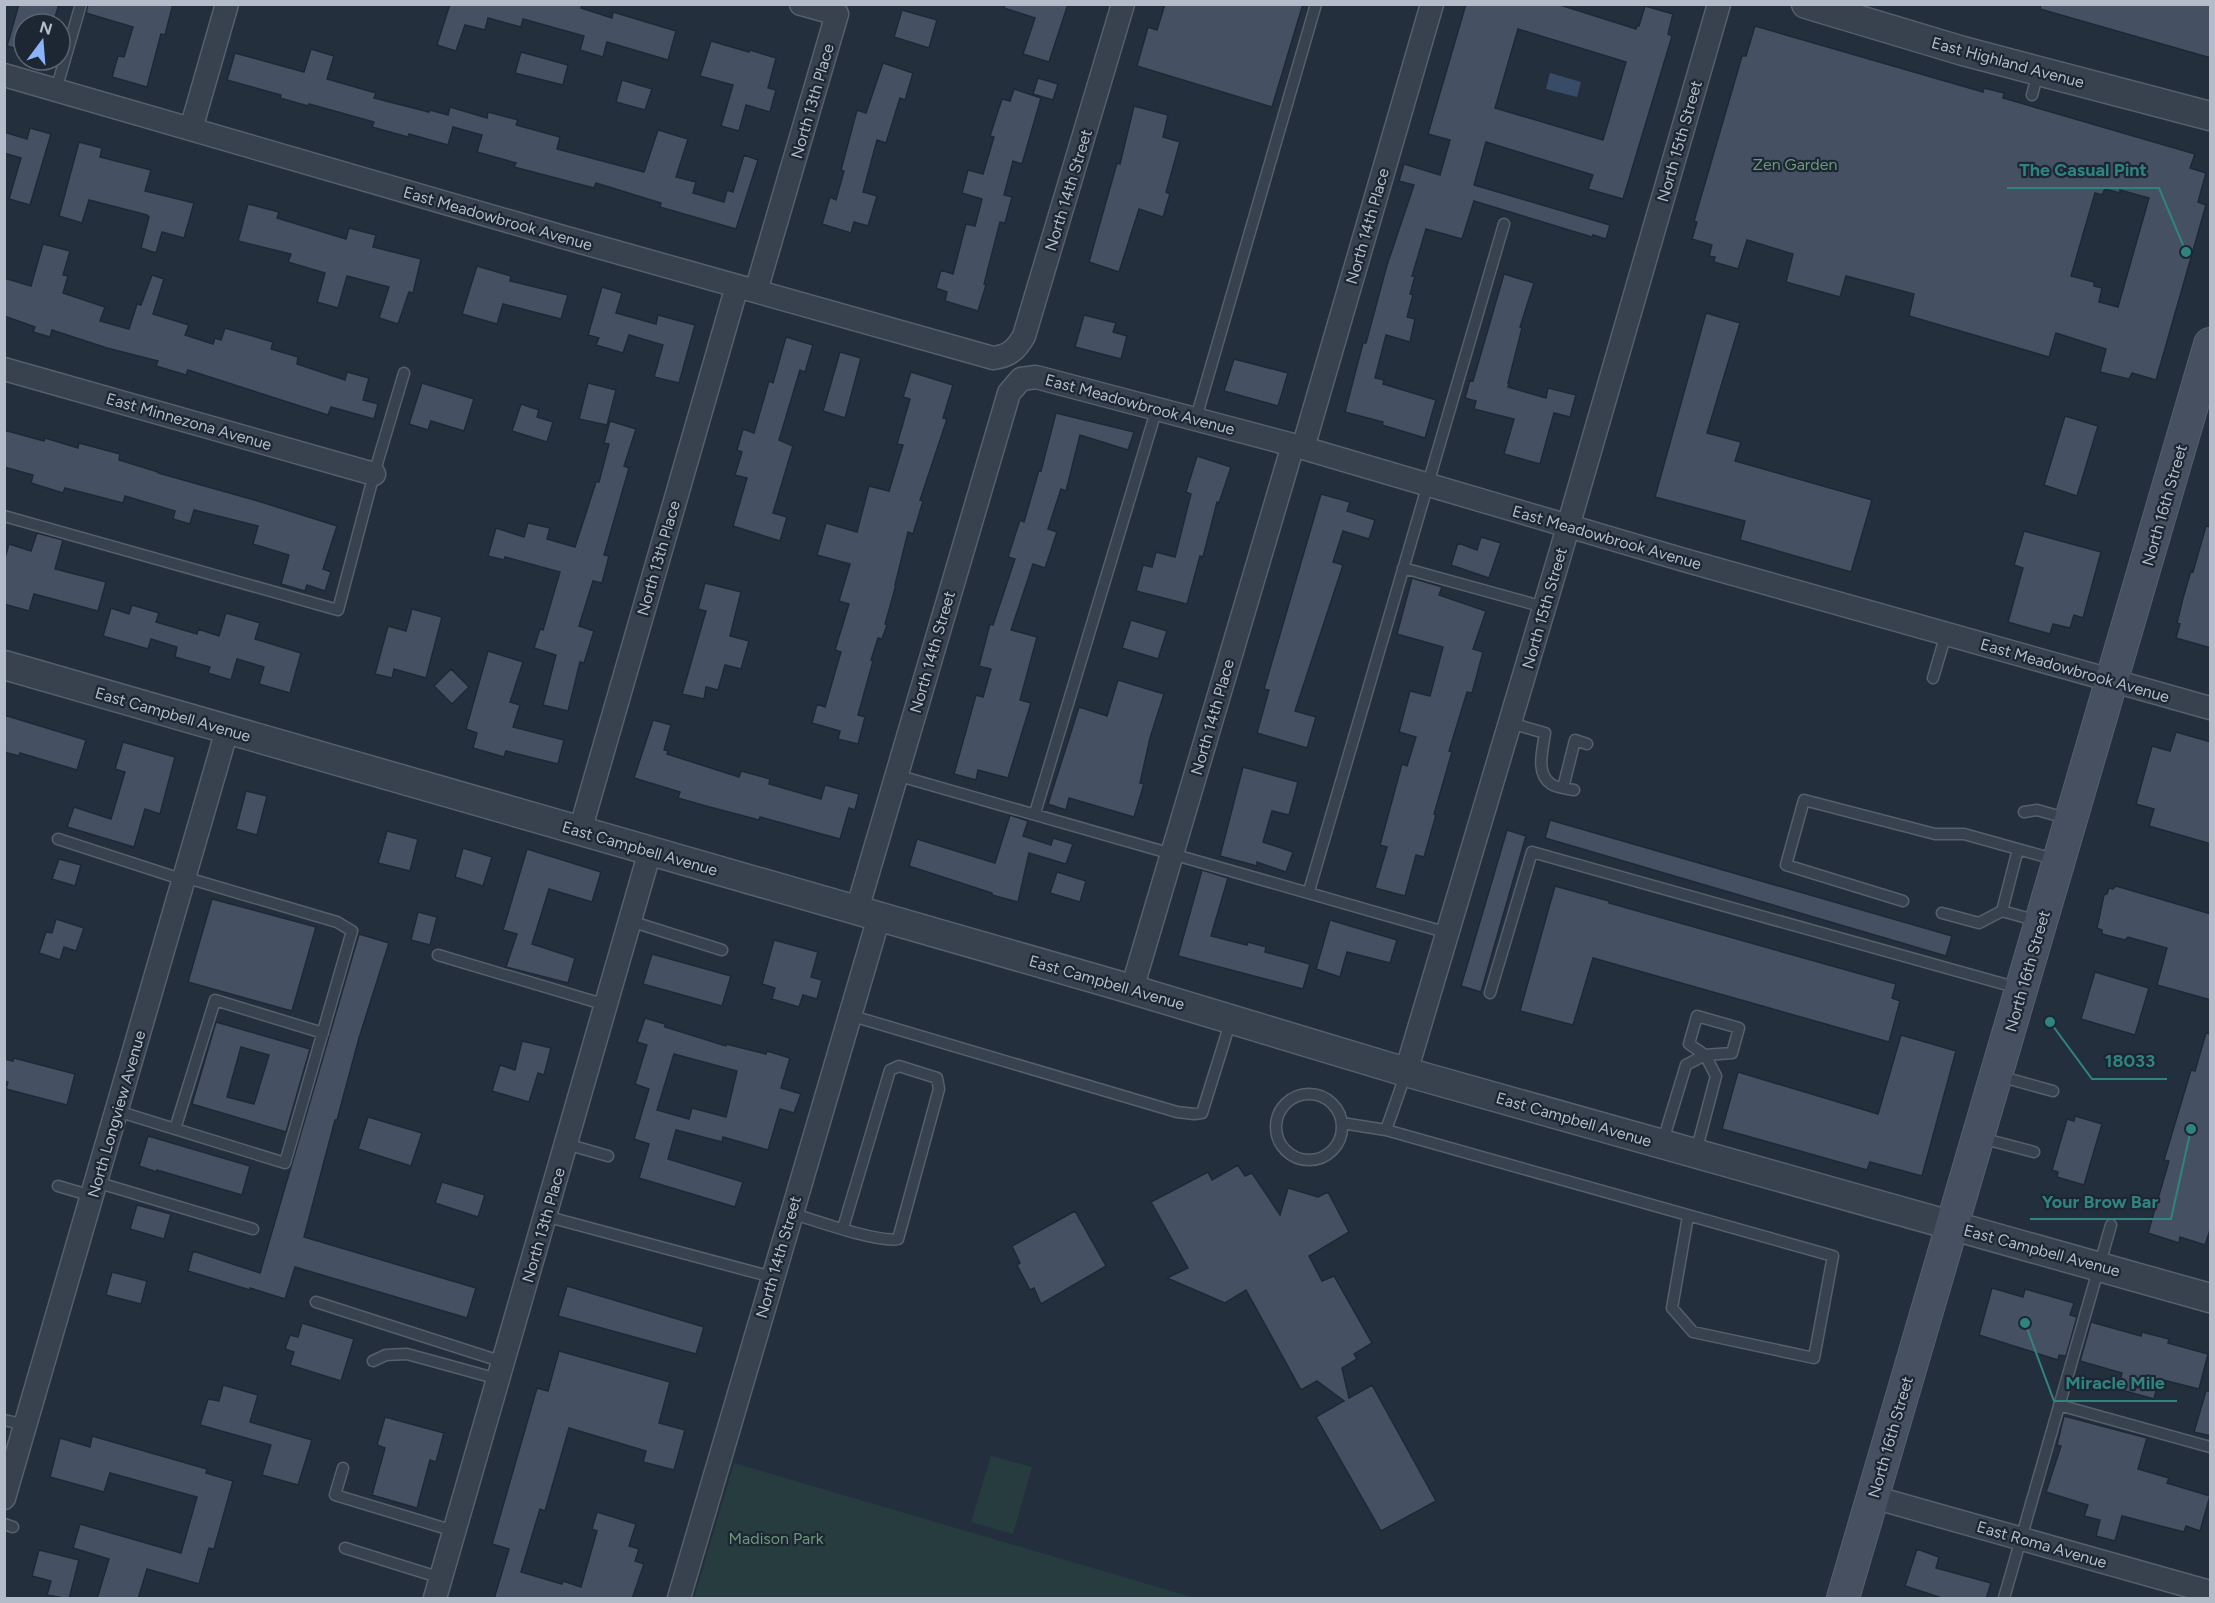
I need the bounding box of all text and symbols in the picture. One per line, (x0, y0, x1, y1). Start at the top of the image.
north arrow (12, 12, 72, 72)
text: N (37, 17, 55, 39)
street label: East Highland Avenue (1929, 33, 2086, 92)
street label: North 13th Place (787, 41, 838, 161)
street label: North 15th Street (1653, 78, 1706, 204)
street label: North 14th Street (1041, 127, 1096, 253)
callout: The Casual Pint (2007, 152, 2159, 188)
park label: Zen Garden (1753, 155, 1837, 174)
text: The Casual Pint (2019, 159, 2147, 181)
street label: North 14th Place (1342, 166, 1393, 286)
street label: East Meadowbrook Avenue (401, 182, 595, 255)
street label: East Meadowbrook Avenue (1043, 370, 1237, 439)
street label: East Minnezona Avenue (104, 389, 274, 454)
street label: North 16th Street (2138, 442, 2191, 568)
street label: North 13th Place (633, 498, 684, 618)
street label: East Meadowbrook Avenue (1510, 501, 1704, 574)
street label: North 15th Street (1518, 545, 1571, 671)
street label: North 14th Street (906, 589, 959, 715)
street label: East Meadowbrook Avenue (1978, 634, 2172, 707)
street label: North 14th Place (1187, 657, 1238, 777)
street label: East Campbell Avenue (93, 683, 253, 746)
street label: East Campbell Avenue (560, 817, 720, 880)
street label: North 16th Street (2001, 908, 2054, 1034)
street label: East Campbell Avenue (1027, 951, 1187, 1014)
street label: North Longview Avenue (83, 1028, 150, 1200)
callout: 18033 (2092, 1043, 2167, 1079)
text: 18033 (2105, 1050, 2155, 1072)
street label: East Campbell Avenue (1494, 1088, 1654, 1151)
street label: North 13th Place (518, 1165, 569, 1285)
callout: Your Brow Bar (2030, 1183, 2171, 1219)
text: Your Brow Bar (2042, 1191, 2158, 1213)
street label: North 14th Street (752, 1194, 805, 1320)
street label: East Campbell Avenue (1962, 1220, 2122, 1281)
callout: Miracle Mile (2054, 1365, 2177, 1401)
text: Miracle Mile (2065, 1372, 2165, 1394)
street label: North 16th Street (1864, 1374, 1917, 1500)
street label: East Roma Avenue (1975, 1517, 2109, 1572)
park label: Madison Park (729, 1529, 824, 1548)

